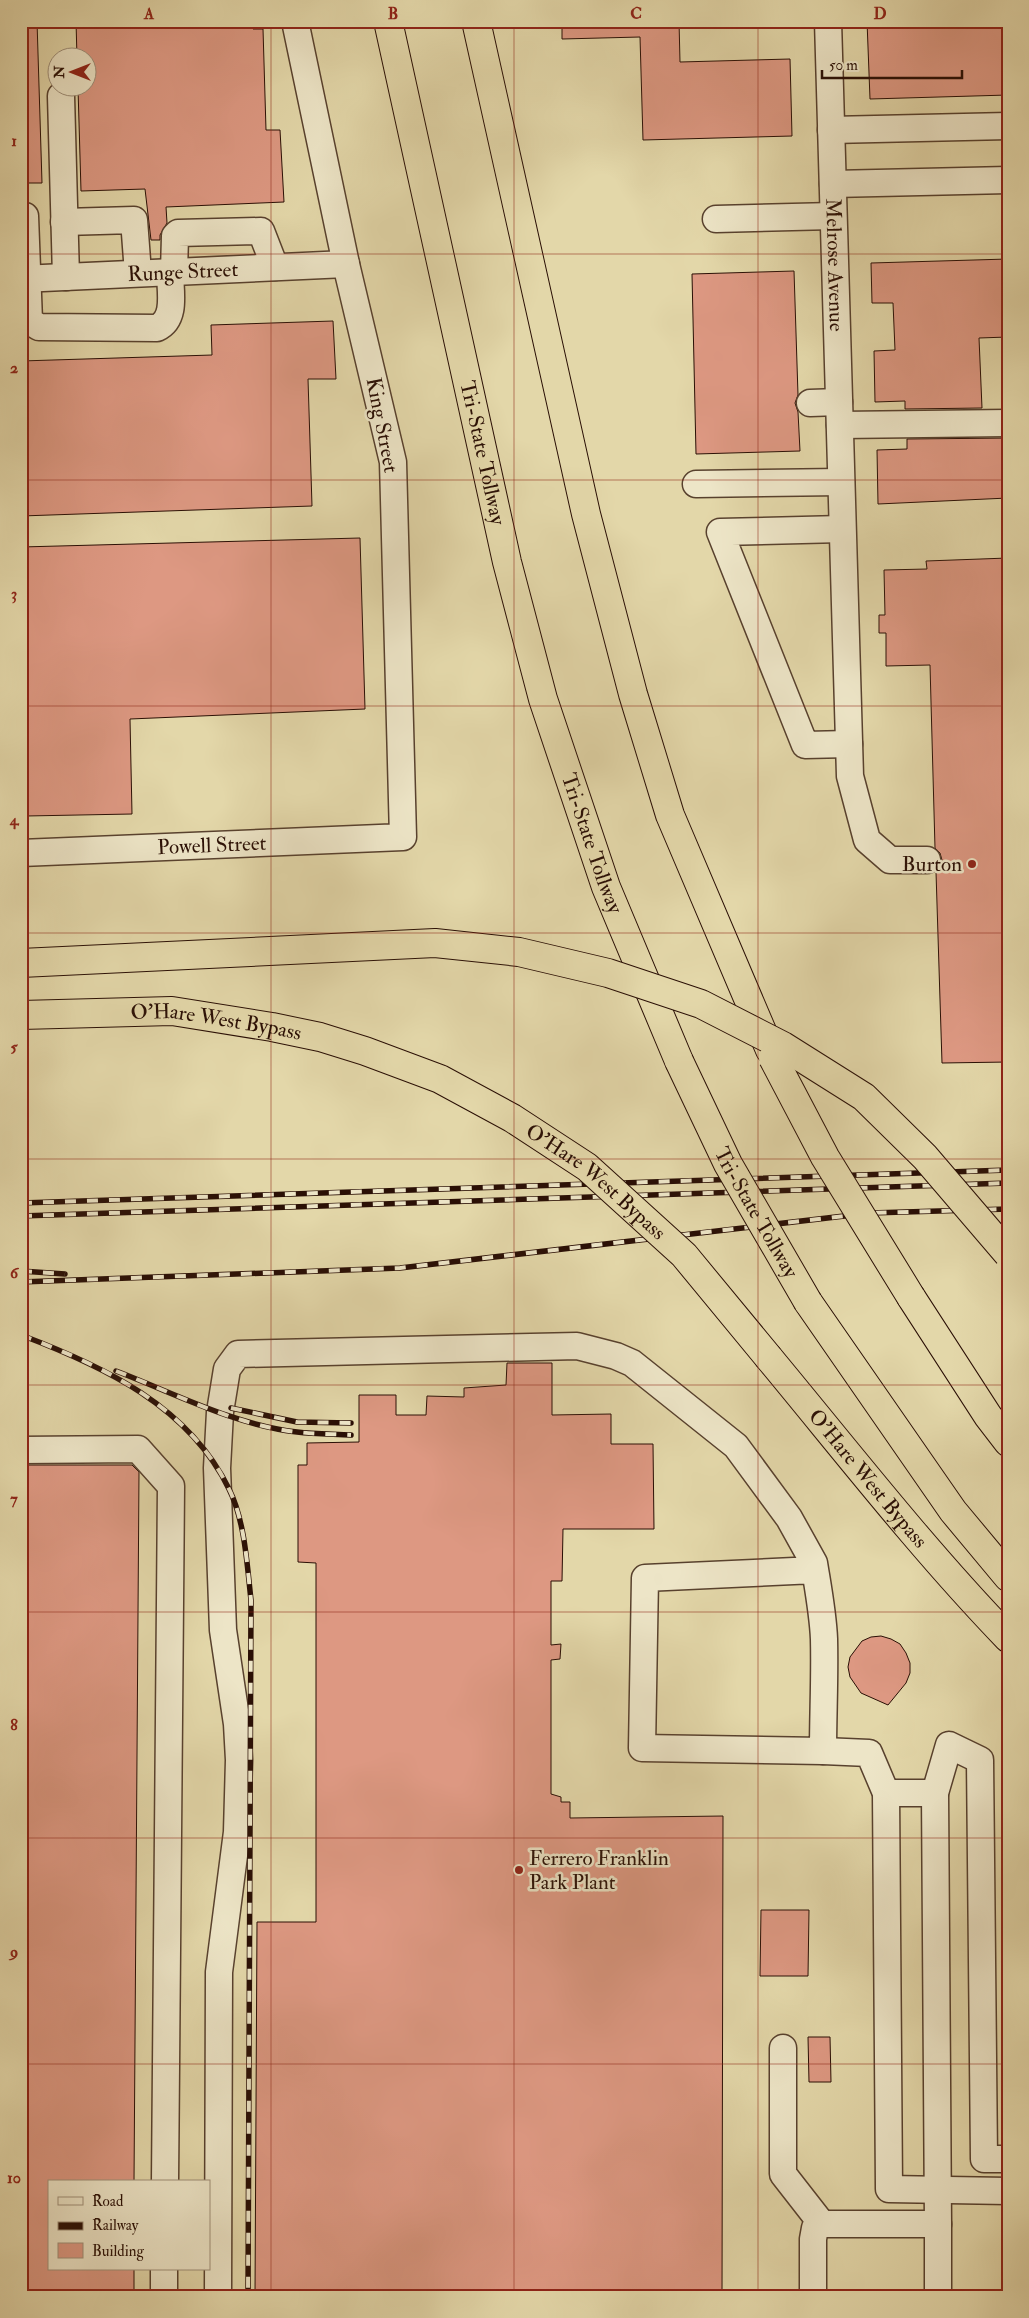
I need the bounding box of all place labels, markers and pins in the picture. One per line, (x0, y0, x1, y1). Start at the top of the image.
place label: Burton (902, 851, 962, 878)
marker: Burton (966, 858, 978, 870)
place label: Ferrero Franklin Park Plant (529, 1845, 669, 1896)
marker: Ferrero Franklin Park Plant (513, 1864, 525, 1876)

